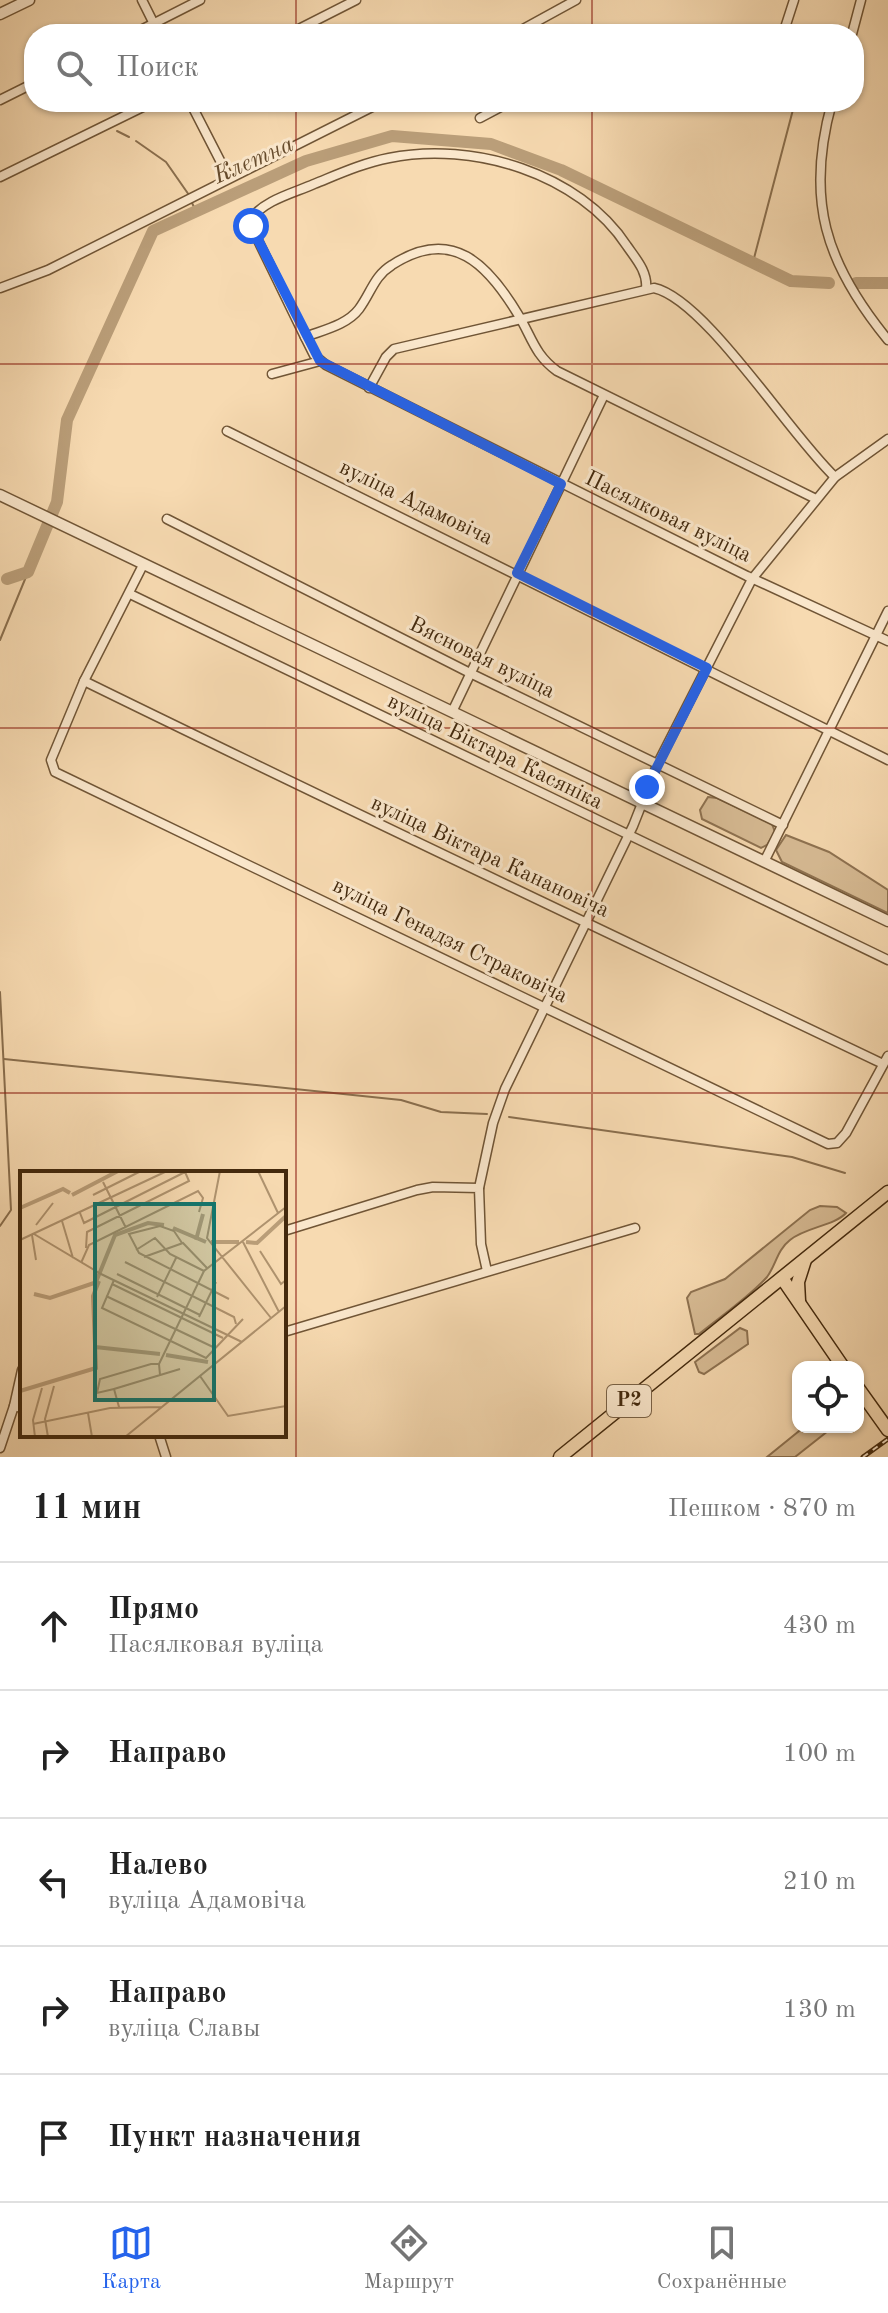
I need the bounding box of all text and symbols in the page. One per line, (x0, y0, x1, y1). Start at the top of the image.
search box (24, 24, 864, 112)
icon: search (52, 46, 96, 90)
text: Поиск (116, 53, 199, 83)
water label: Клетна (209, 133, 298, 190)
route start (233, 208, 269, 244)
street label: вуліца Адамовіча (336, 456, 496, 550)
street label: Пасялковая вуліца (581, 467, 755, 567)
street label: Вясновая вуліца (406, 613, 558, 703)
street label: вуліца Віктара Касяніка (384, 690, 606, 814)
route end (629, 769, 665, 805)
street label: вуліца Віктара Канановіча (367, 792, 613, 922)
street label: вуліца Генадзя Страковіча (329, 874, 571, 1008)
inset map (20, 1171, 286, 1437)
map controls (792, 1361, 864, 1433)
button: locate (792, 1361, 864, 1433)
road number: Р2 (607, 1385, 651, 1417)
text: 11 мин (32, 1492, 141, 1526)
text: Пешком · 870 m (668, 1496, 856, 1522)
text: Прямо (108, 1595, 199, 1625)
icon: ahead (32, 1604, 76, 1648)
text: 430 m (783, 1613, 856, 1639)
text: Пасялковая вуліца (108, 1632, 323, 1658)
icon: right (32, 1732, 76, 1776)
text: Направо (108, 1739, 227, 1769)
text: 100 m (783, 1741, 856, 1767)
text: Налево (108, 1851, 208, 1881)
icon: left (32, 1860, 76, 1904)
text: 210 m (783, 1869, 856, 1895)
text: вуліца Адамовіча (108, 1888, 306, 1914)
text: Направо (108, 1979, 227, 2009)
icon: right (32, 1988, 76, 2032)
text: 130 m (783, 1997, 856, 2023)
text: вуліца Славы (108, 2016, 260, 2042)
icon: arrive (32, 2116, 76, 2160)
text: Пункт назначения (108, 2123, 361, 2153)
tab: Карта (101, 2221, 161, 2296)
tab: Маршрут (364, 2221, 454, 2296)
tab: Сохранённые (657, 2221, 787, 2296)

